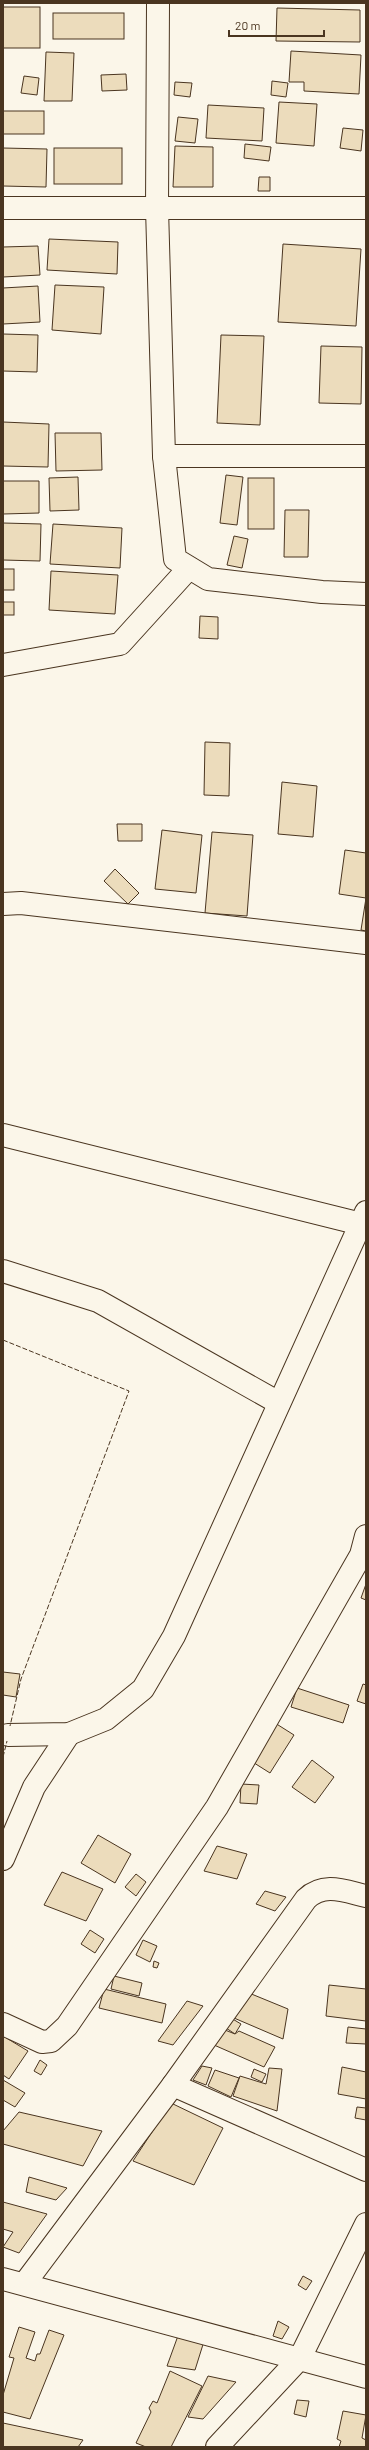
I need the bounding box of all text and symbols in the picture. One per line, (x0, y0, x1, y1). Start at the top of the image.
scale bar (229, 12, 324, 38)
text: 20 m (235, 18, 261, 32)

